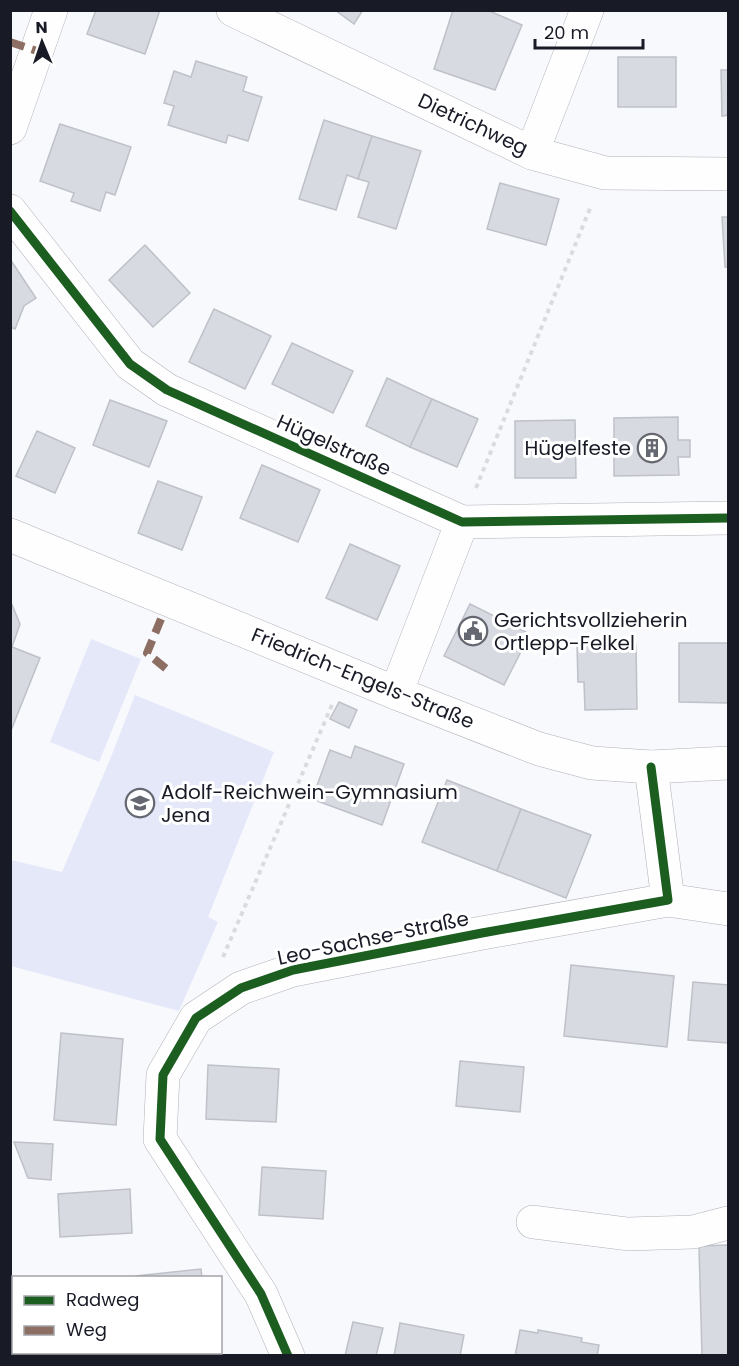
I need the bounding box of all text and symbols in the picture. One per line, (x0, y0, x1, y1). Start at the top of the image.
north arrow (12, 12, 72, 72)
scale bar (535, 12, 643, 50)
text: N (35, 16, 48, 39)
text: 20 m (544, 20, 589, 45)
street label: Dietrichweg (413, 86, 533, 162)
street label: Hügelstraße (272, 407, 396, 483)
building icon: Hügelfeste (636, 432, 668, 464)
place label: Hügelfeste (524, 434, 631, 462)
place label: Gerichtsvollzieherin Ortlepp-Felkel (494, 606, 688, 657)
public building icon: Gerichtsvollzieherin Ortlepp-Felkel (457, 615, 489, 647)
street label: Friedrich-Engels-Straße (247, 620, 479, 736)
place label: Adolf-Reichwein-Gymnasium Jena (161, 778, 458, 829)
school or university icon: Adolf-Reichwein-Gymnasium Jena (124, 787, 156, 819)
street label: Leo-Sachse-Straße (275, 904, 471, 972)
legend (12, 1276, 222, 1354)
text: Radweg (66, 1287, 139, 1312)
text: Weg (66, 1317, 107, 1342)

